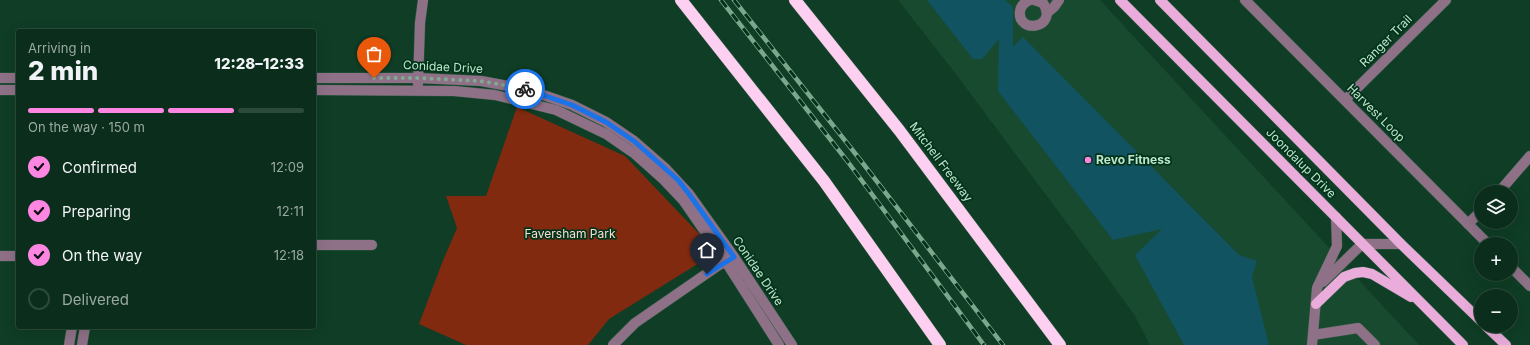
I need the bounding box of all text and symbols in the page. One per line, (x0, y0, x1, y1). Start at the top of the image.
street label: Ranger Trail (1356, 11, 1415, 70)
pin (357, 37, 391, 78)
text: Arriving in (28, 40, 91, 56)
icon: bag (363, 43, 385, 65)
text: 12:28–12:33 (214, 54, 304, 73)
text: 2 min (28, 55, 98, 86)
street label: Conidae Drive (403, 57, 483, 76)
courier (505, 69, 545, 109)
icon: bike (514, 78, 536, 100)
street label: Harvest Loop (1344, 80, 1409, 145)
text: On the way · 150 m (28, 119, 145, 135)
street label: Mitchell Freeway (907, 119, 976, 205)
street label: Joondalup Drive (1263, 124, 1340, 201)
place label: Revo Fitness (1096, 152, 1171, 167)
marker: Revo Fitness (1083, 155, 1093, 165)
icon: check (28, 156, 50, 178)
text: Confirmed (62, 158, 137, 177)
text: 12:09 (271, 159, 304, 175)
map controls (1474, 185, 1518, 333)
button: layers (1474, 185, 1518, 229)
icon: check (28, 200, 50, 222)
text: Preparing (62, 202, 131, 221)
text: 12:11 (276, 203, 304, 219)
park label: Faversham Park (524, 226, 616, 241)
pin (690, 233, 724, 274)
street label: Conidae Drive (730, 233, 787, 308)
button: + (1474, 237, 1518, 281)
icon: home (696, 239, 718, 261)
icon: check (28, 244, 50, 266)
text: On the way (62, 246, 142, 265)
text: 12:18 (274, 247, 304, 263)
button: − (1474, 289, 1518, 333)
text: Delivered (62, 290, 129, 309)

